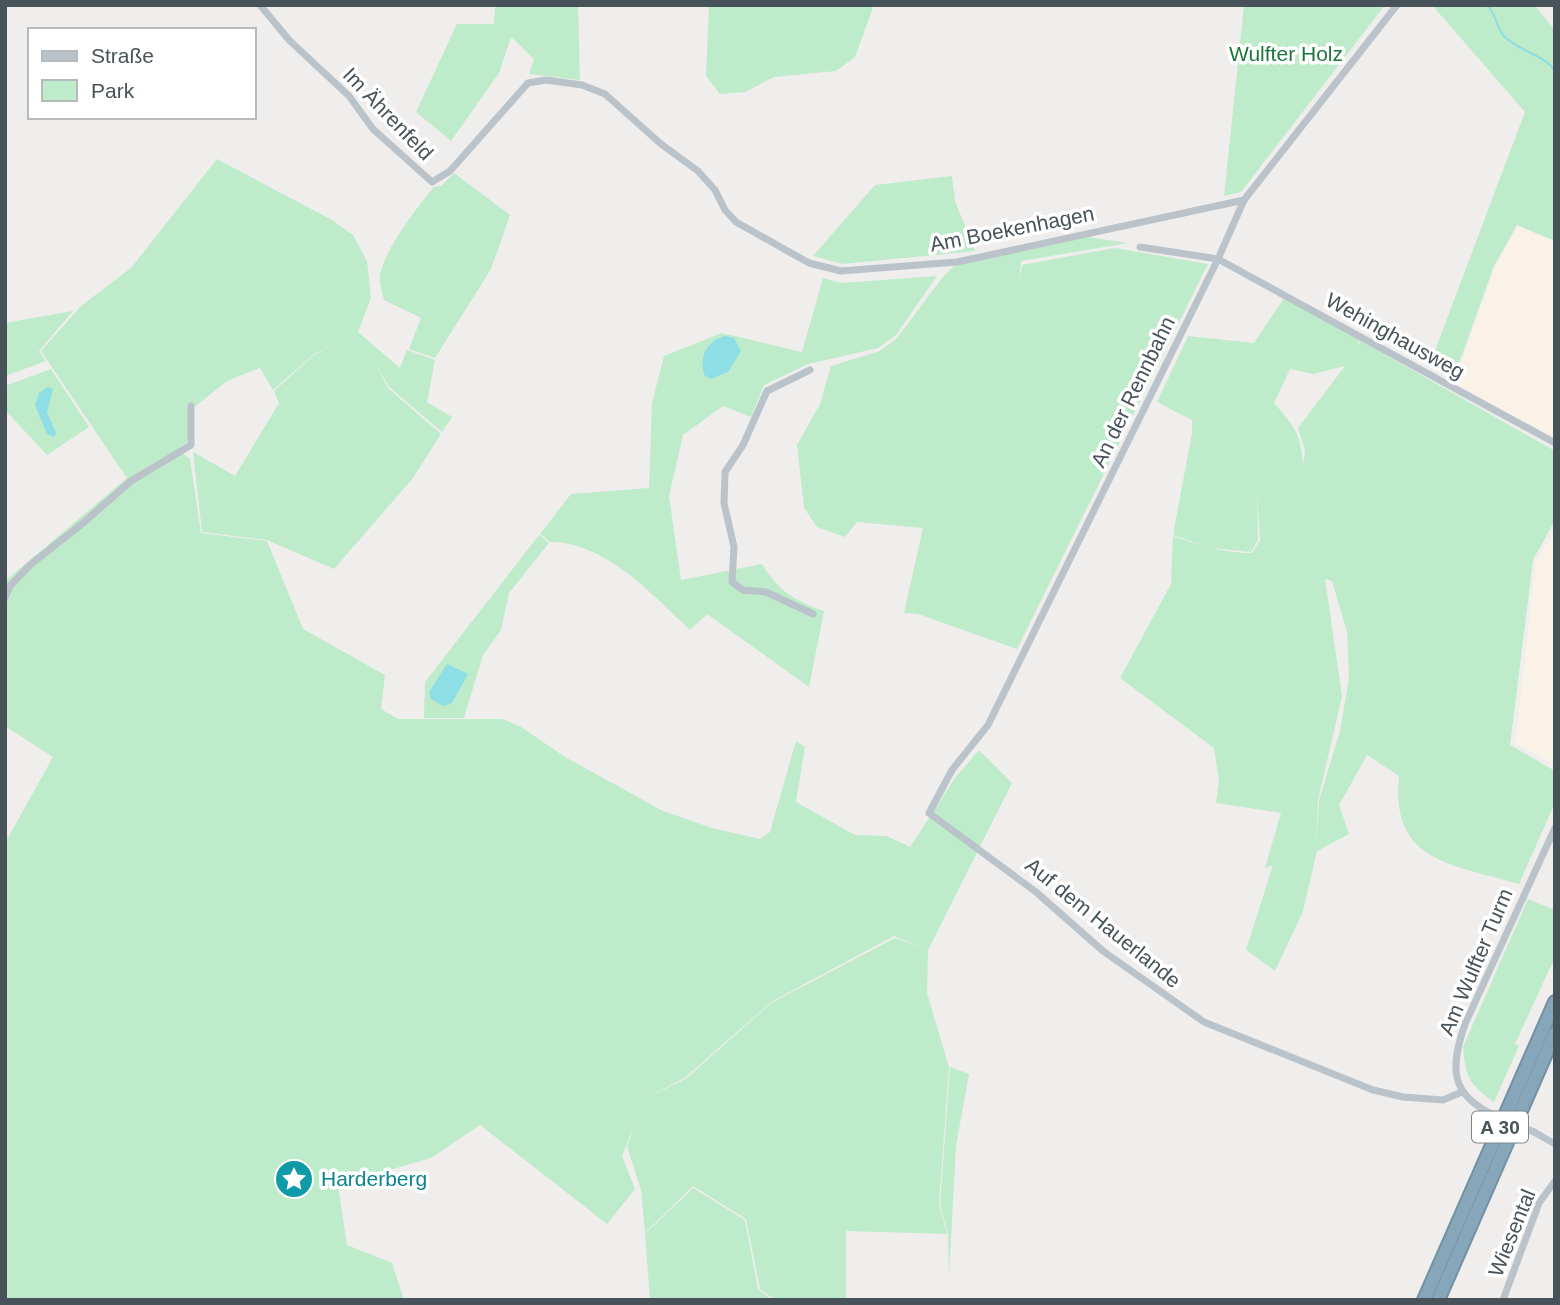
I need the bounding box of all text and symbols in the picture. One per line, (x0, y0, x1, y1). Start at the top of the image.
legend (28, 28, 256, 119)
park label: Wulfter Holz (1229, 42, 1343, 65)
text: Straße (91, 44, 154, 67)
street label: Im Ährenfeld (339, 63, 438, 164)
text: Park (91, 79, 135, 102)
street label: Am Boekenhagen (928, 201, 1096, 256)
street label: Wehinghausweg (1322, 288, 1469, 383)
street label: An der Rennbahn (1086, 313, 1179, 471)
street label: Auf dem Hauerlande (1021, 853, 1185, 992)
street label: Am Wulfter Turm (1434, 885, 1517, 1039)
road number: A 30 (1472, 1112, 1528, 1142)
place icon: Harderberg (273, 1158, 315, 1200)
place label: Harderberg (321, 1167, 427, 1190)
street label: Wiesental (1484, 1186, 1539, 1280)

